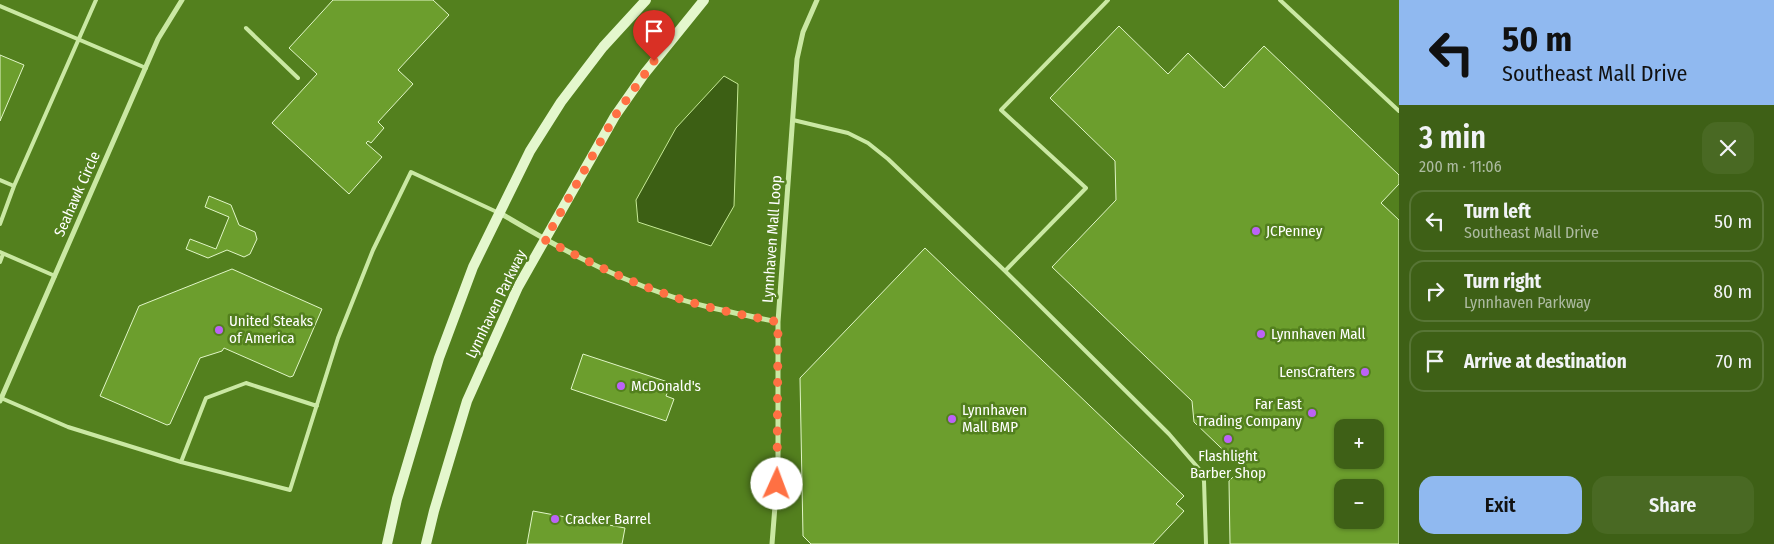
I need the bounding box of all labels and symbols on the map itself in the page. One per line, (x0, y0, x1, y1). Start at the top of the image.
pin (633, 10, 675, 61)
street label: Seahawk Circle (50, 149, 104, 239)
street label: Lynnhaven Mall Loop (759, 174, 785, 303)
place label: JCPenney (1266, 222, 1323, 240)
marker: JCPenney (1250, 225, 1262, 237)
street label: Lynnhaven Parkway (462, 246, 530, 361)
place label: United Steaks of America (229, 312, 313, 347)
marker: United Steaks of America (213, 324, 225, 336)
place label: Lynnhaven Mall (1271, 325, 1365, 343)
marker: Lynnhaven Mall (1255, 328, 1267, 340)
place label: LensCrafters (1279, 363, 1355, 381)
marker: LensCrafters (1359, 366, 1371, 378)
place label: McDonald's (631, 377, 701, 395)
marker: McDonald's (615, 380, 627, 392)
place label: Far East Trading Company (1197, 395, 1302, 430)
place label: Lynnhaven Mall BMP (962, 401, 1027, 436)
marker: Far East Trading Company (1306, 407, 1318, 419)
marker: Lynnhaven Mall BMP (946, 413, 958, 425)
marker: Flashlight Barber Shop (1222, 433, 1234, 445)
place label: Flashlight Barber Shop (1190, 447, 1266, 482)
position arrow (750, 457, 802, 509)
place label: Cracker Barrel (565, 510, 651, 528)
marker: Cracker Barrel (549, 513, 561, 525)

